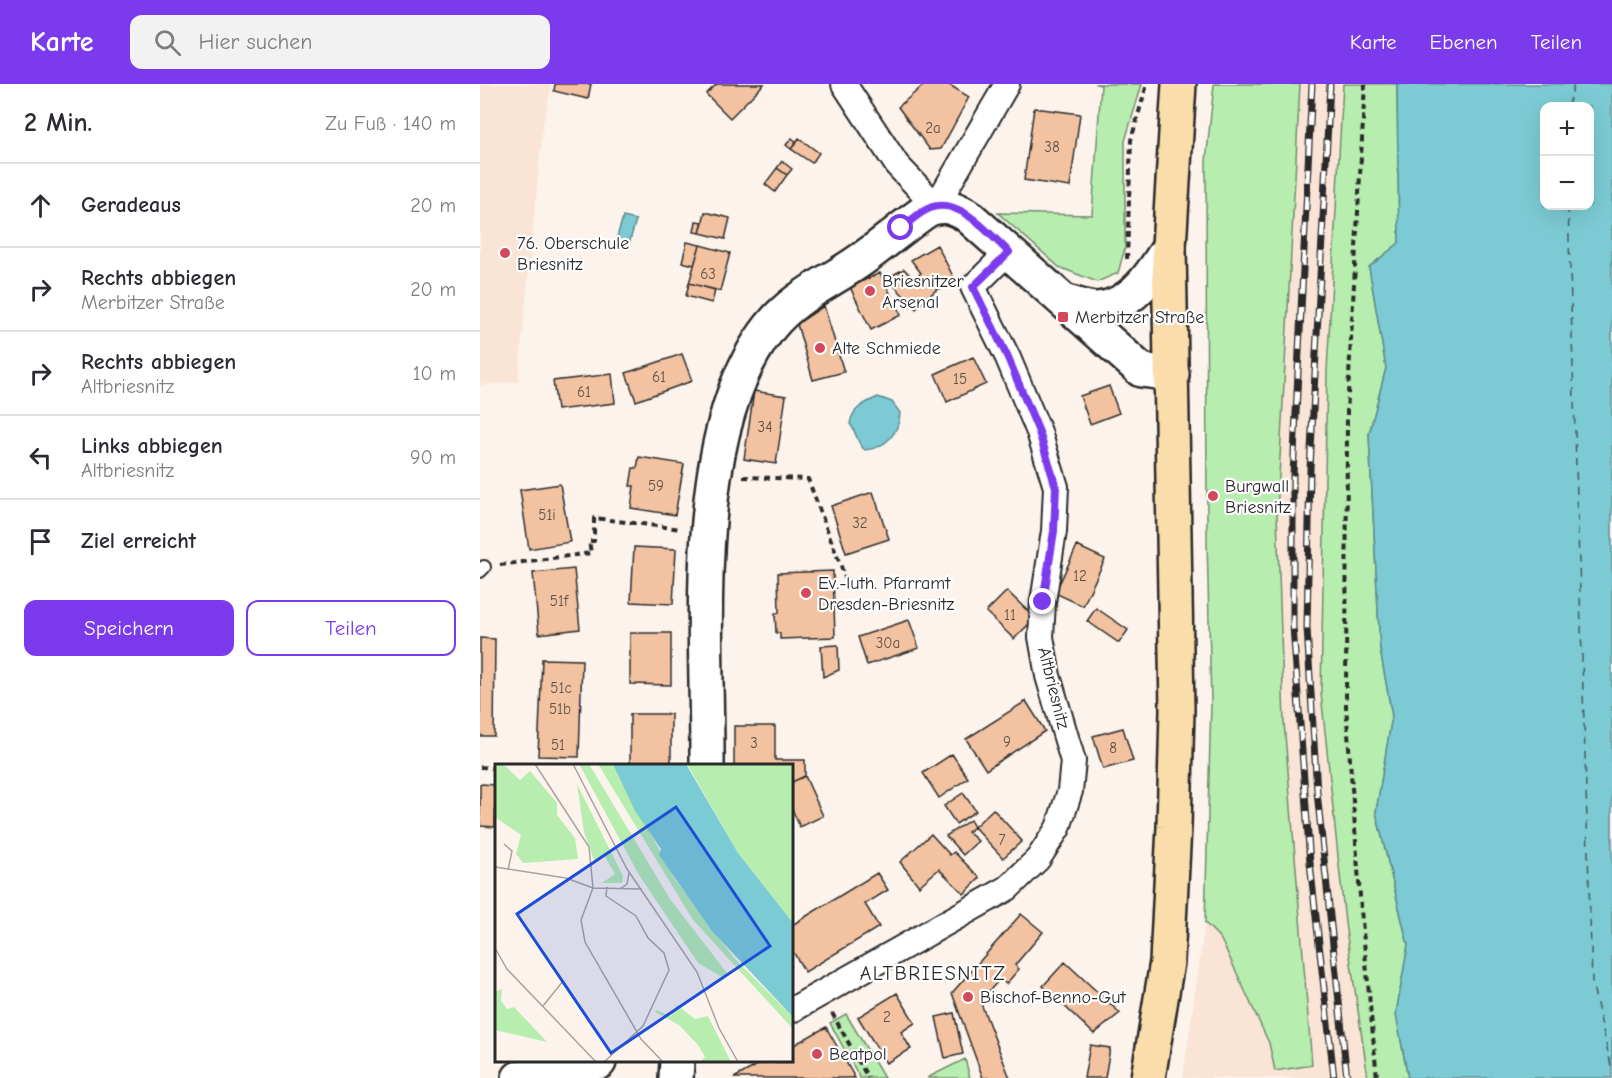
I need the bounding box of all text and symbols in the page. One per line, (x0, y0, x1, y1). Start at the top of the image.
search box (130, 15, 550, 69)
text: Karte (30, 26, 94, 58)
icon: search (151, 26, 184, 59)
text: Hier suchen (199, 29, 313, 55)
text: Karte (1350, 30, 1397, 54)
text: Ebenen (1430, 30, 1498, 54)
text: Teilen (1531, 30, 1582, 54)
map controls (1540, 102, 1594, 210)
button: + (1540, 102, 1594, 156)
text: 2 Min. (24, 108, 92, 138)
text: Zu Fuß · 140 m (325, 112, 456, 135)
house number: 2a (925, 119, 941, 137)
house number: 38 (1044, 138, 1060, 156)
button: − (1540, 156, 1594, 210)
icon: ahead (24, 189, 57, 222)
text: Geradeaus (81, 192, 181, 218)
text: 20 m (410, 194, 456, 217)
route start (887, 214, 913, 240)
place label: 76. Oberschule Briesnitz (517, 233, 629, 275)
marker: 76. Oberschule Briesnitz (498, 246, 512, 260)
text: Rechts abbiegen (81, 265, 236, 291)
house number: 63 (700, 265, 716, 283)
place label: Briesnitzer Arsenal (882, 271, 965, 313)
icon: right (24, 273, 57, 306)
text: 20 m (410, 278, 456, 301)
marker: Briesnitzer Arsenal (863, 284, 877, 298)
text: Merbitzer Straße (81, 291, 225, 314)
place label: Merbitzer Straße (1075, 307, 1204, 328)
marker: Merbitzer Straße (1056, 310, 1070, 324)
place label: Alte Schmiede (832, 338, 941, 359)
marker: Alte Schmiede (813, 341, 827, 355)
text: Rechts abbiegen (81, 349, 236, 375)
icon: right (24, 357, 57, 390)
text: 10 m (413, 362, 456, 385)
house number: 61 (652, 368, 666, 386)
house number: 15 (953, 370, 967, 388)
text: Altbriesnitz (81, 375, 174, 398)
house number: 61 (577, 383, 591, 401)
house number: 34 (758, 418, 772, 436)
text: Links abbiegen (81, 433, 223, 459)
icon: left (24, 441, 57, 474)
text: 90 m (410, 446, 456, 469)
text: Altbriesnitz (81, 459, 174, 482)
place label: Burgwall Briesnitz (1225, 476, 1291, 518)
house number: 59 (648, 477, 664, 495)
marker: Burgwall Briesnitz (1206, 489, 1220, 503)
house number: 51i (538, 506, 556, 524)
house number: 32 (852, 514, 868, 532)
icon: arrive (24, 525, 57, 558)
text: Ziel erreicht (81, 528, 196, 554)
house number: 12 (1073, 567, 1087, 585)
place label: Ev.-luth. Pfarramt Dresden-Briesnitz (818, 573, 954, 615)
marker: Ev.-luth. Pfarramt Dresden-Briesnitz (799, 586, 813, 600)
route end (1029, 588, 1055, 614)
house number: 51f (550, 592, 569, 610)
button: Speichern (24, 600, 234, 656)
button: Teilen (246, 600, 456, 656)
house number: 11 (1004, 606, 1016, 624)
house number: 30a (876, 634, 900, 652)
street label: Altbriesnitz (1033, 645, 1074, 732)
house number: 51c (550, 679, 572, 697)
house number: 51b (549, 700, 571, 718)
house number: 9 (1003, 733, 1011, 751)
house number: 3 (750, 734, 758, 752)
house number: 51 (551, 736, 565, 754)
house number: 8 (1109, 739, 1117, 757)
inset map (495, 764, 794, 1063)
house number: 7 (998, 831, 1006, 849)
district label: ALTBRIESNITZ (860, 962, 1006, 985)
place label: Bischof-Benno-Gut (980, 987, 1126, 1008)
marker: Bischof-Benno-Gut (961, 990, 975, 1004)
house number: 2 (883, 1008, 891, 1026)
place label: Beatpol (829, 1044, 887, 1065)
marker: Beatpol (810, 1047, 824, 1061)

